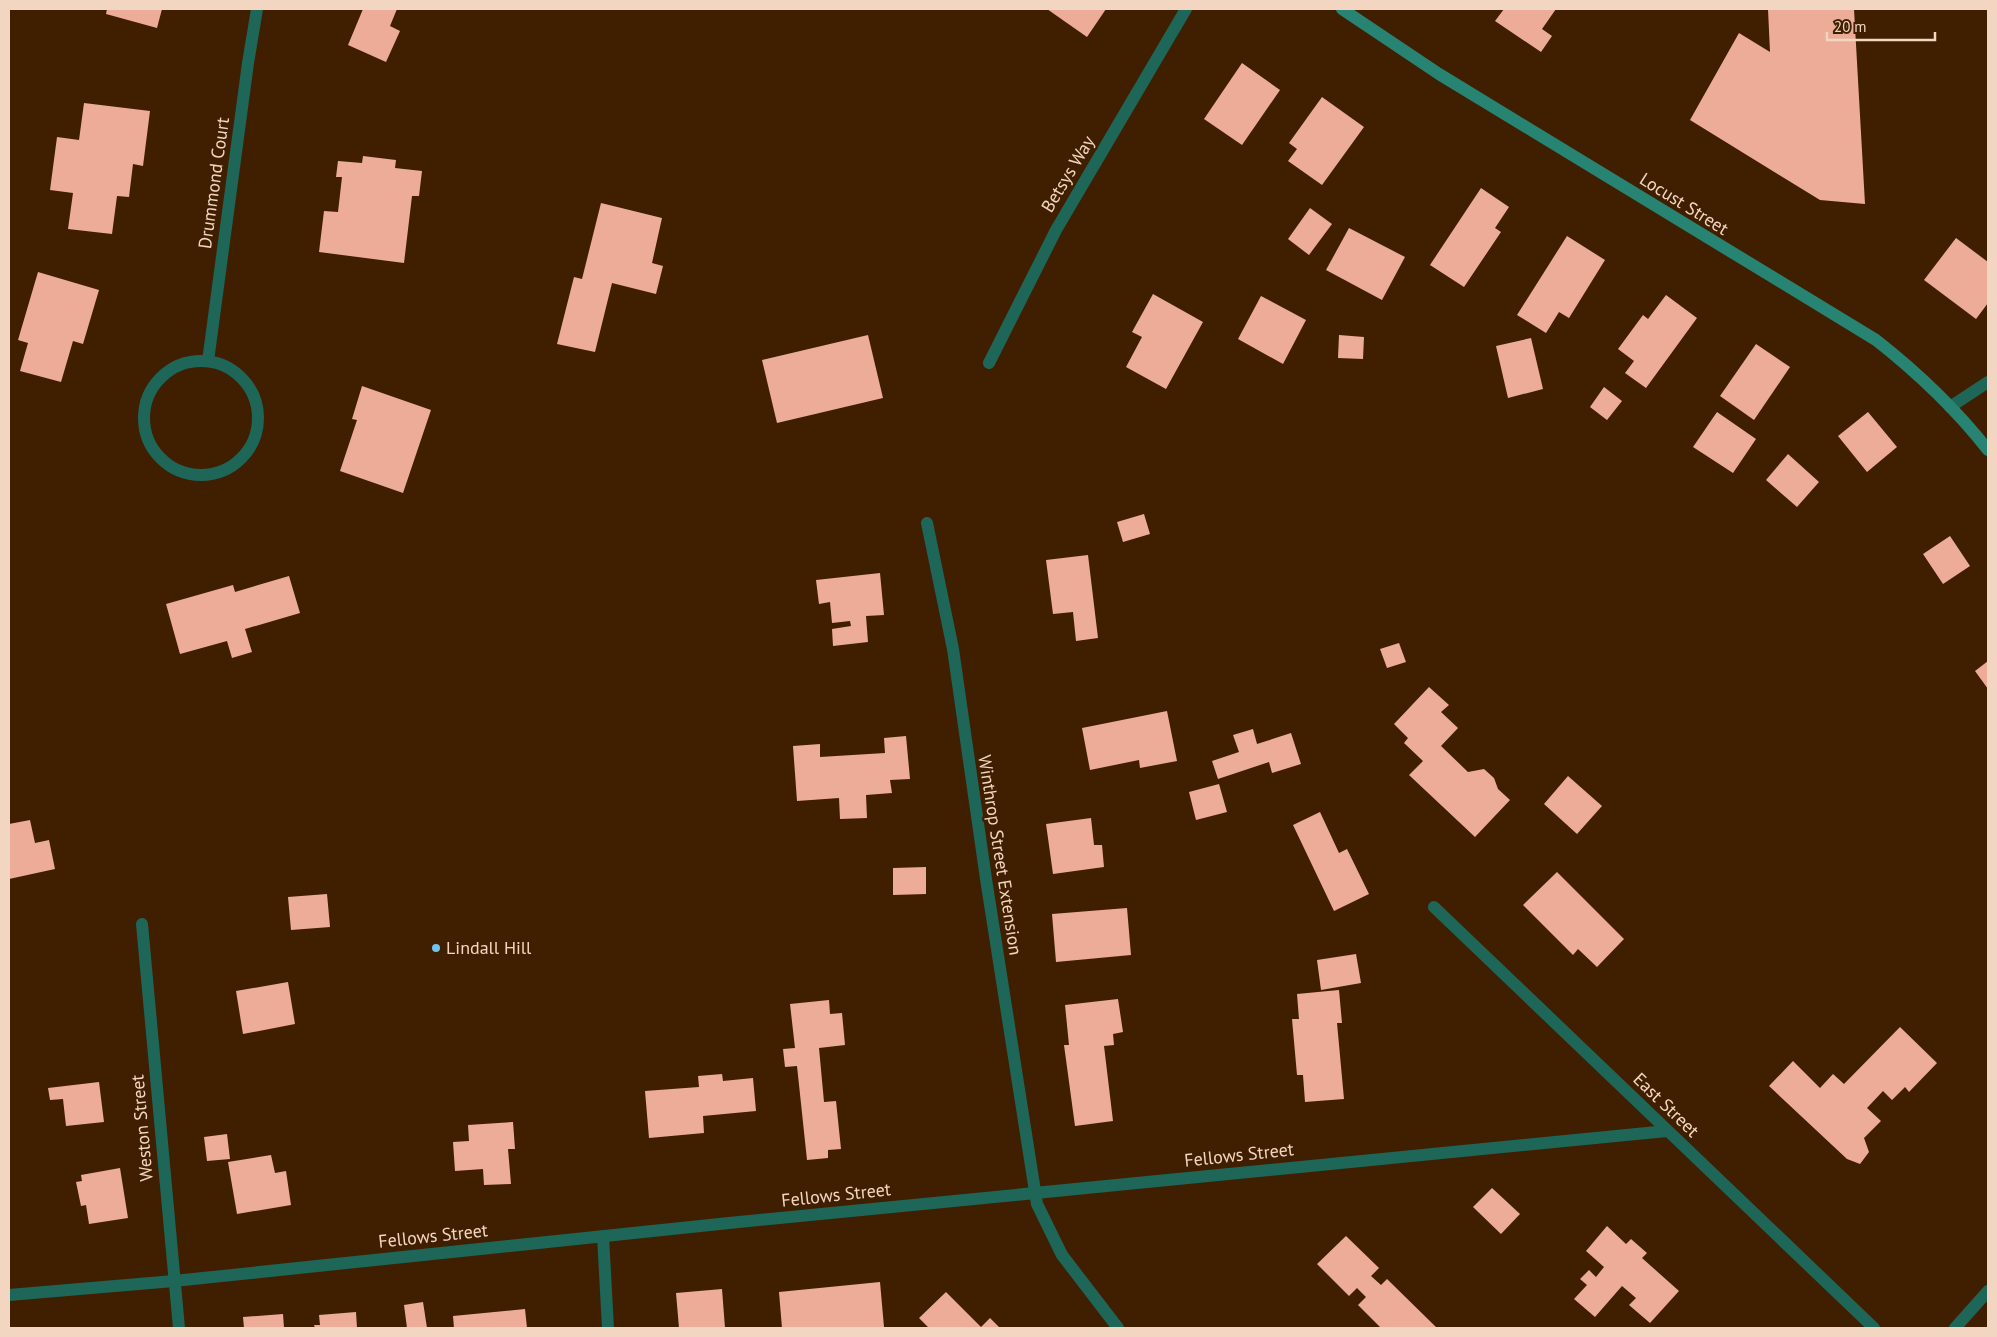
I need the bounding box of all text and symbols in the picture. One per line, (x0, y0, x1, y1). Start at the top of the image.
scale bar (1827, 10, 1934, 42)
text: 20 m (1834, 17, 1867, 36)
street label: Drummond Court (193, 116, 234, 250)
street label: Betsys Way (1036, 131, 1100, 216)
street label: Locust Street (1636, 167, 1733, 240)
street label: Winthrop Street Extension (973, 753, 1028, 957)
place label: Lindall Hill (446, 936, 532, 959)
marker: Lindall Hill (430, 942, 442, 954)
street label: East Street (1628, 1068, 1704, 1142)
street label: Weston Street (125, 1074, 158, 1182)
street label: Fellows Street (1183, 1137, 1295, 1172)
street label: Fellows Street (780, 1177, 892, 1212)
street label: Fellows Street (377, 1218, 489, 1253)

